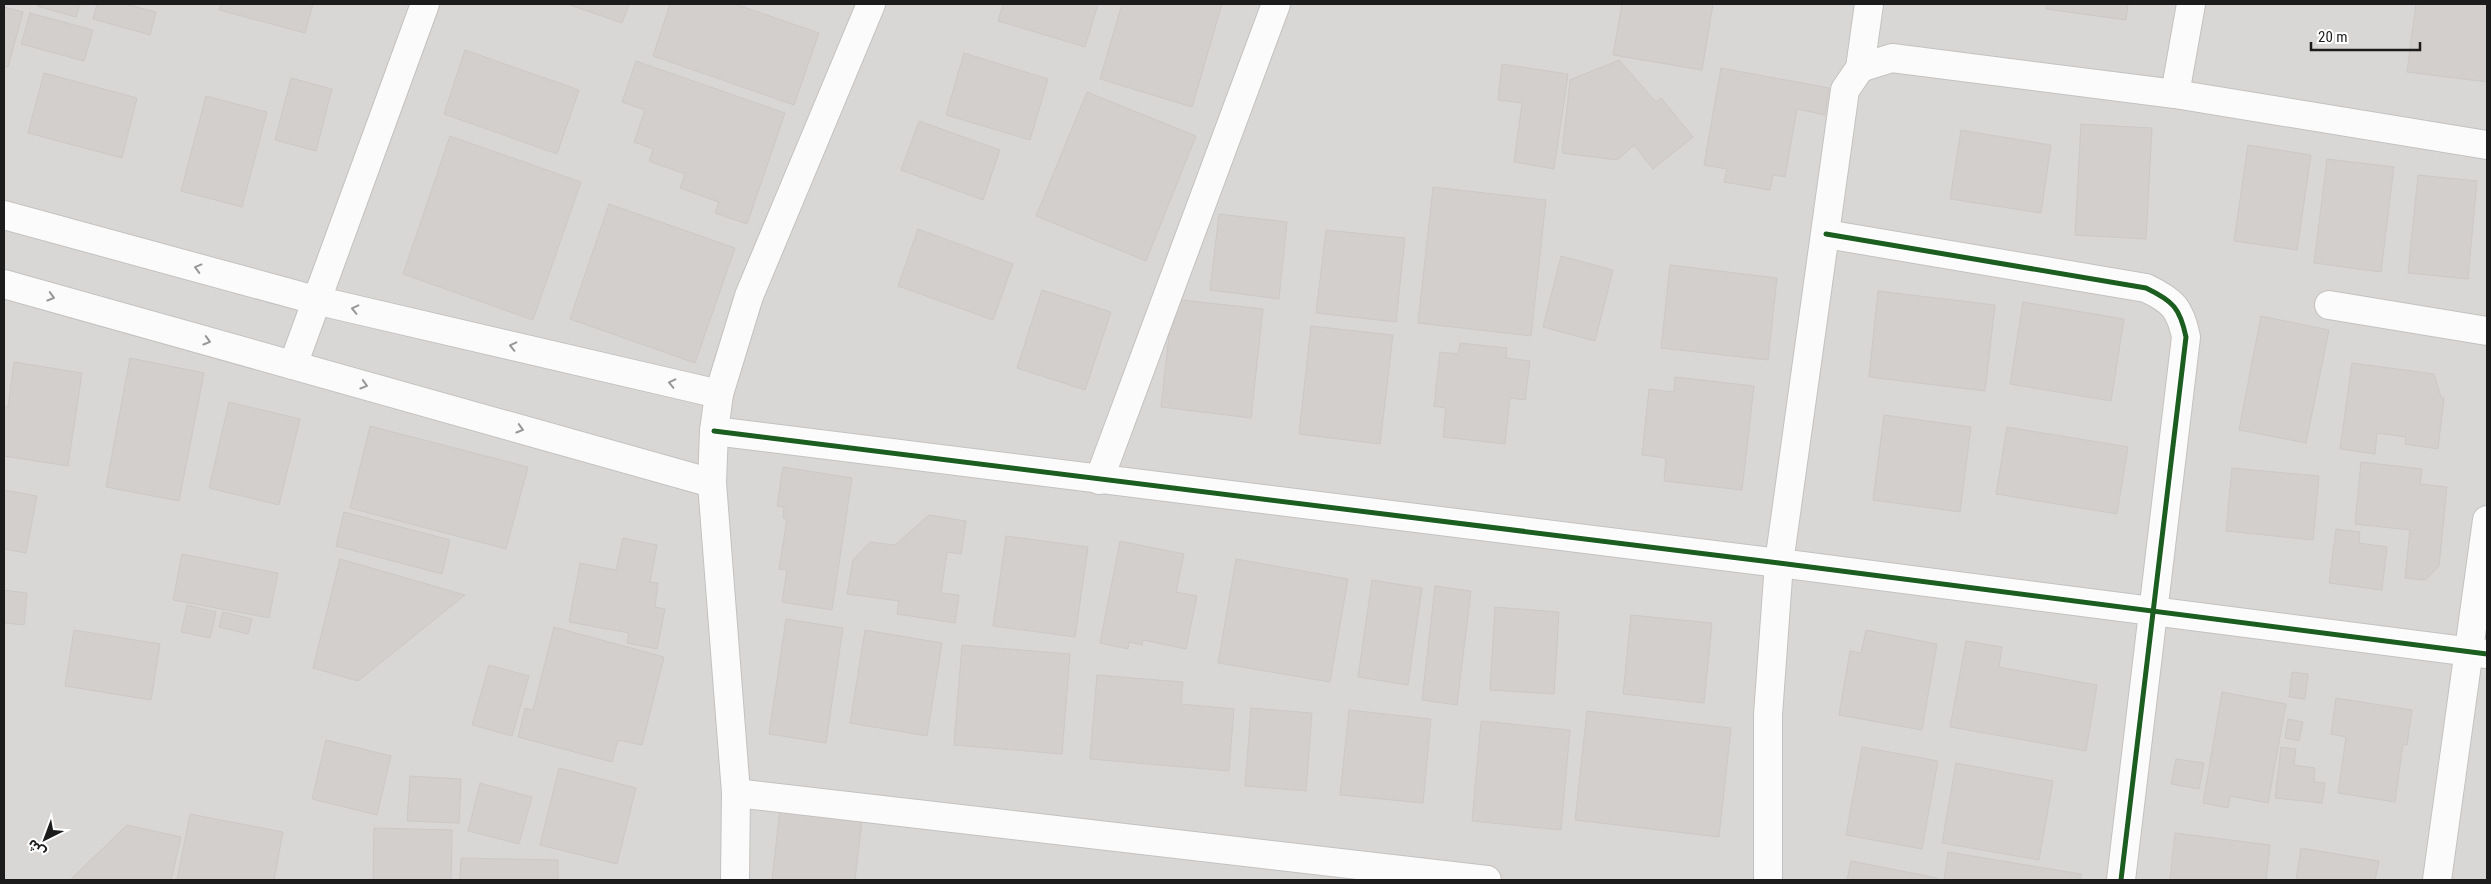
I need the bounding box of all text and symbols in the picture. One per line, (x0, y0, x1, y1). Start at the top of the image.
scale bar (2311, 20, 2420, 52)
text: 20 m (2318, 28, 2348, 46)
one-way arrow (193, 263, 202, 274)
one-way arrow (46, 291, 55, 302)
one-way arrow (350, 304, 359, 315)
one-way arrow (203, 335, 212, 346)
one-way arrow (509, 341, 518, 352)
one-way arrow (667, 378, 676, 389)
one-way arrow (359, 379, 367, 389)
one-way arrow (515, 423, 524, 433)
north arrow (20, 814, 70, 864)
text: ش (24, 836, 49, 861)

